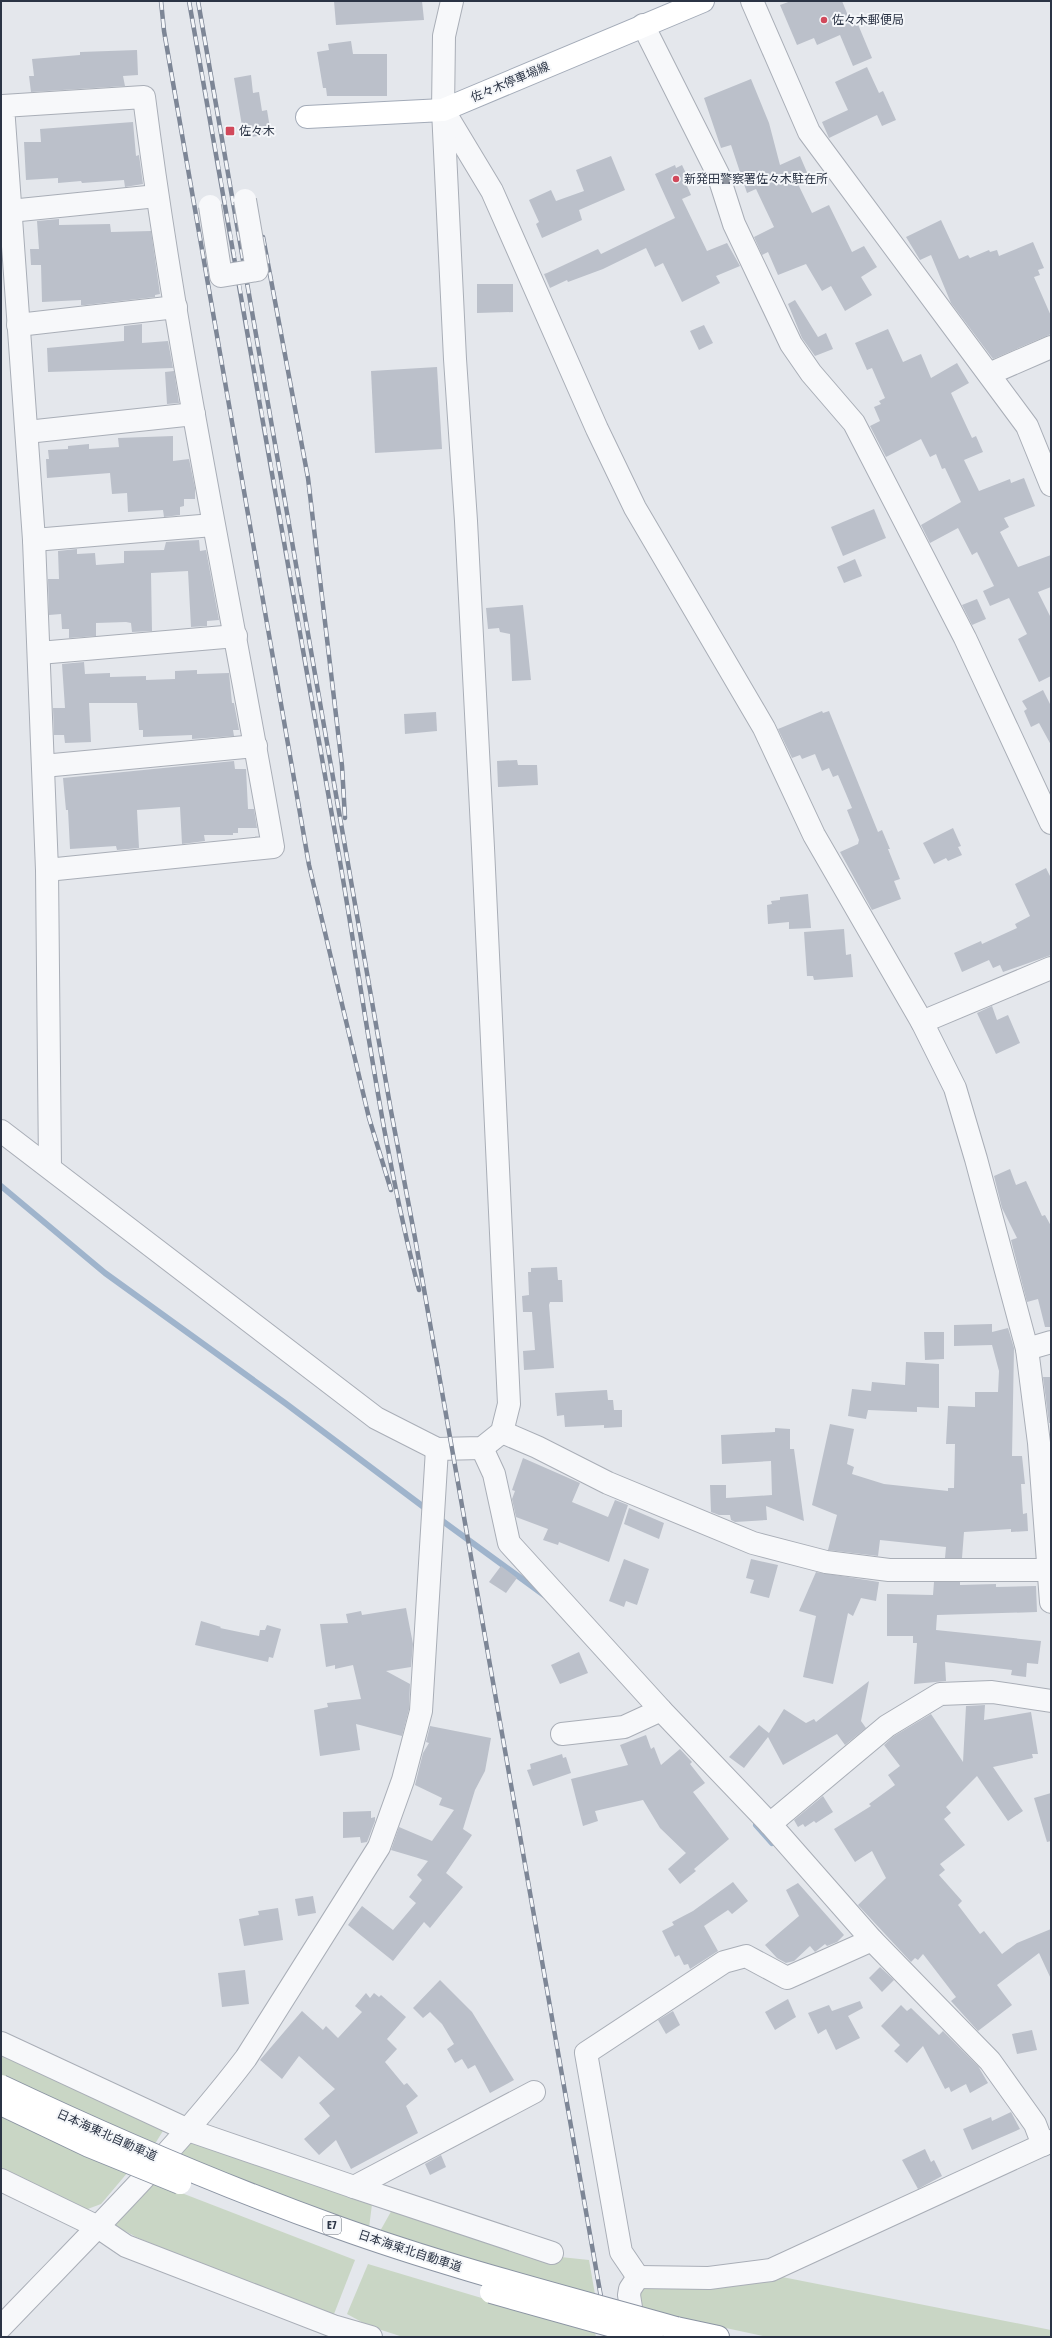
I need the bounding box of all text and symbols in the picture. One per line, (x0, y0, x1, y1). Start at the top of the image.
place label: 佐々木郵便局 (832, 13, 904, 27)
marker: 佐々木郵便局 (819, 15, 829, 25)
street label: 佐々木停車場線 (469, 59, 551, 105)
place label: 佐々木 (239, 124, 275, 138)
marker: 佐々木 (224, 125, 236, 137)
place label: 新発田警察署佐々木駐在所 (684, 172, 828, 186)
marker: 新発田警察署佐々木駐在所 (671, 174, 681, 184)
street label: 日本海東北自動車道 (55, 2107, 159, 2163)
road number: E7 (323, 2216, 341, 2234)
street label: 日本海東北自動車道 (356, 2228, 464, 2274)

